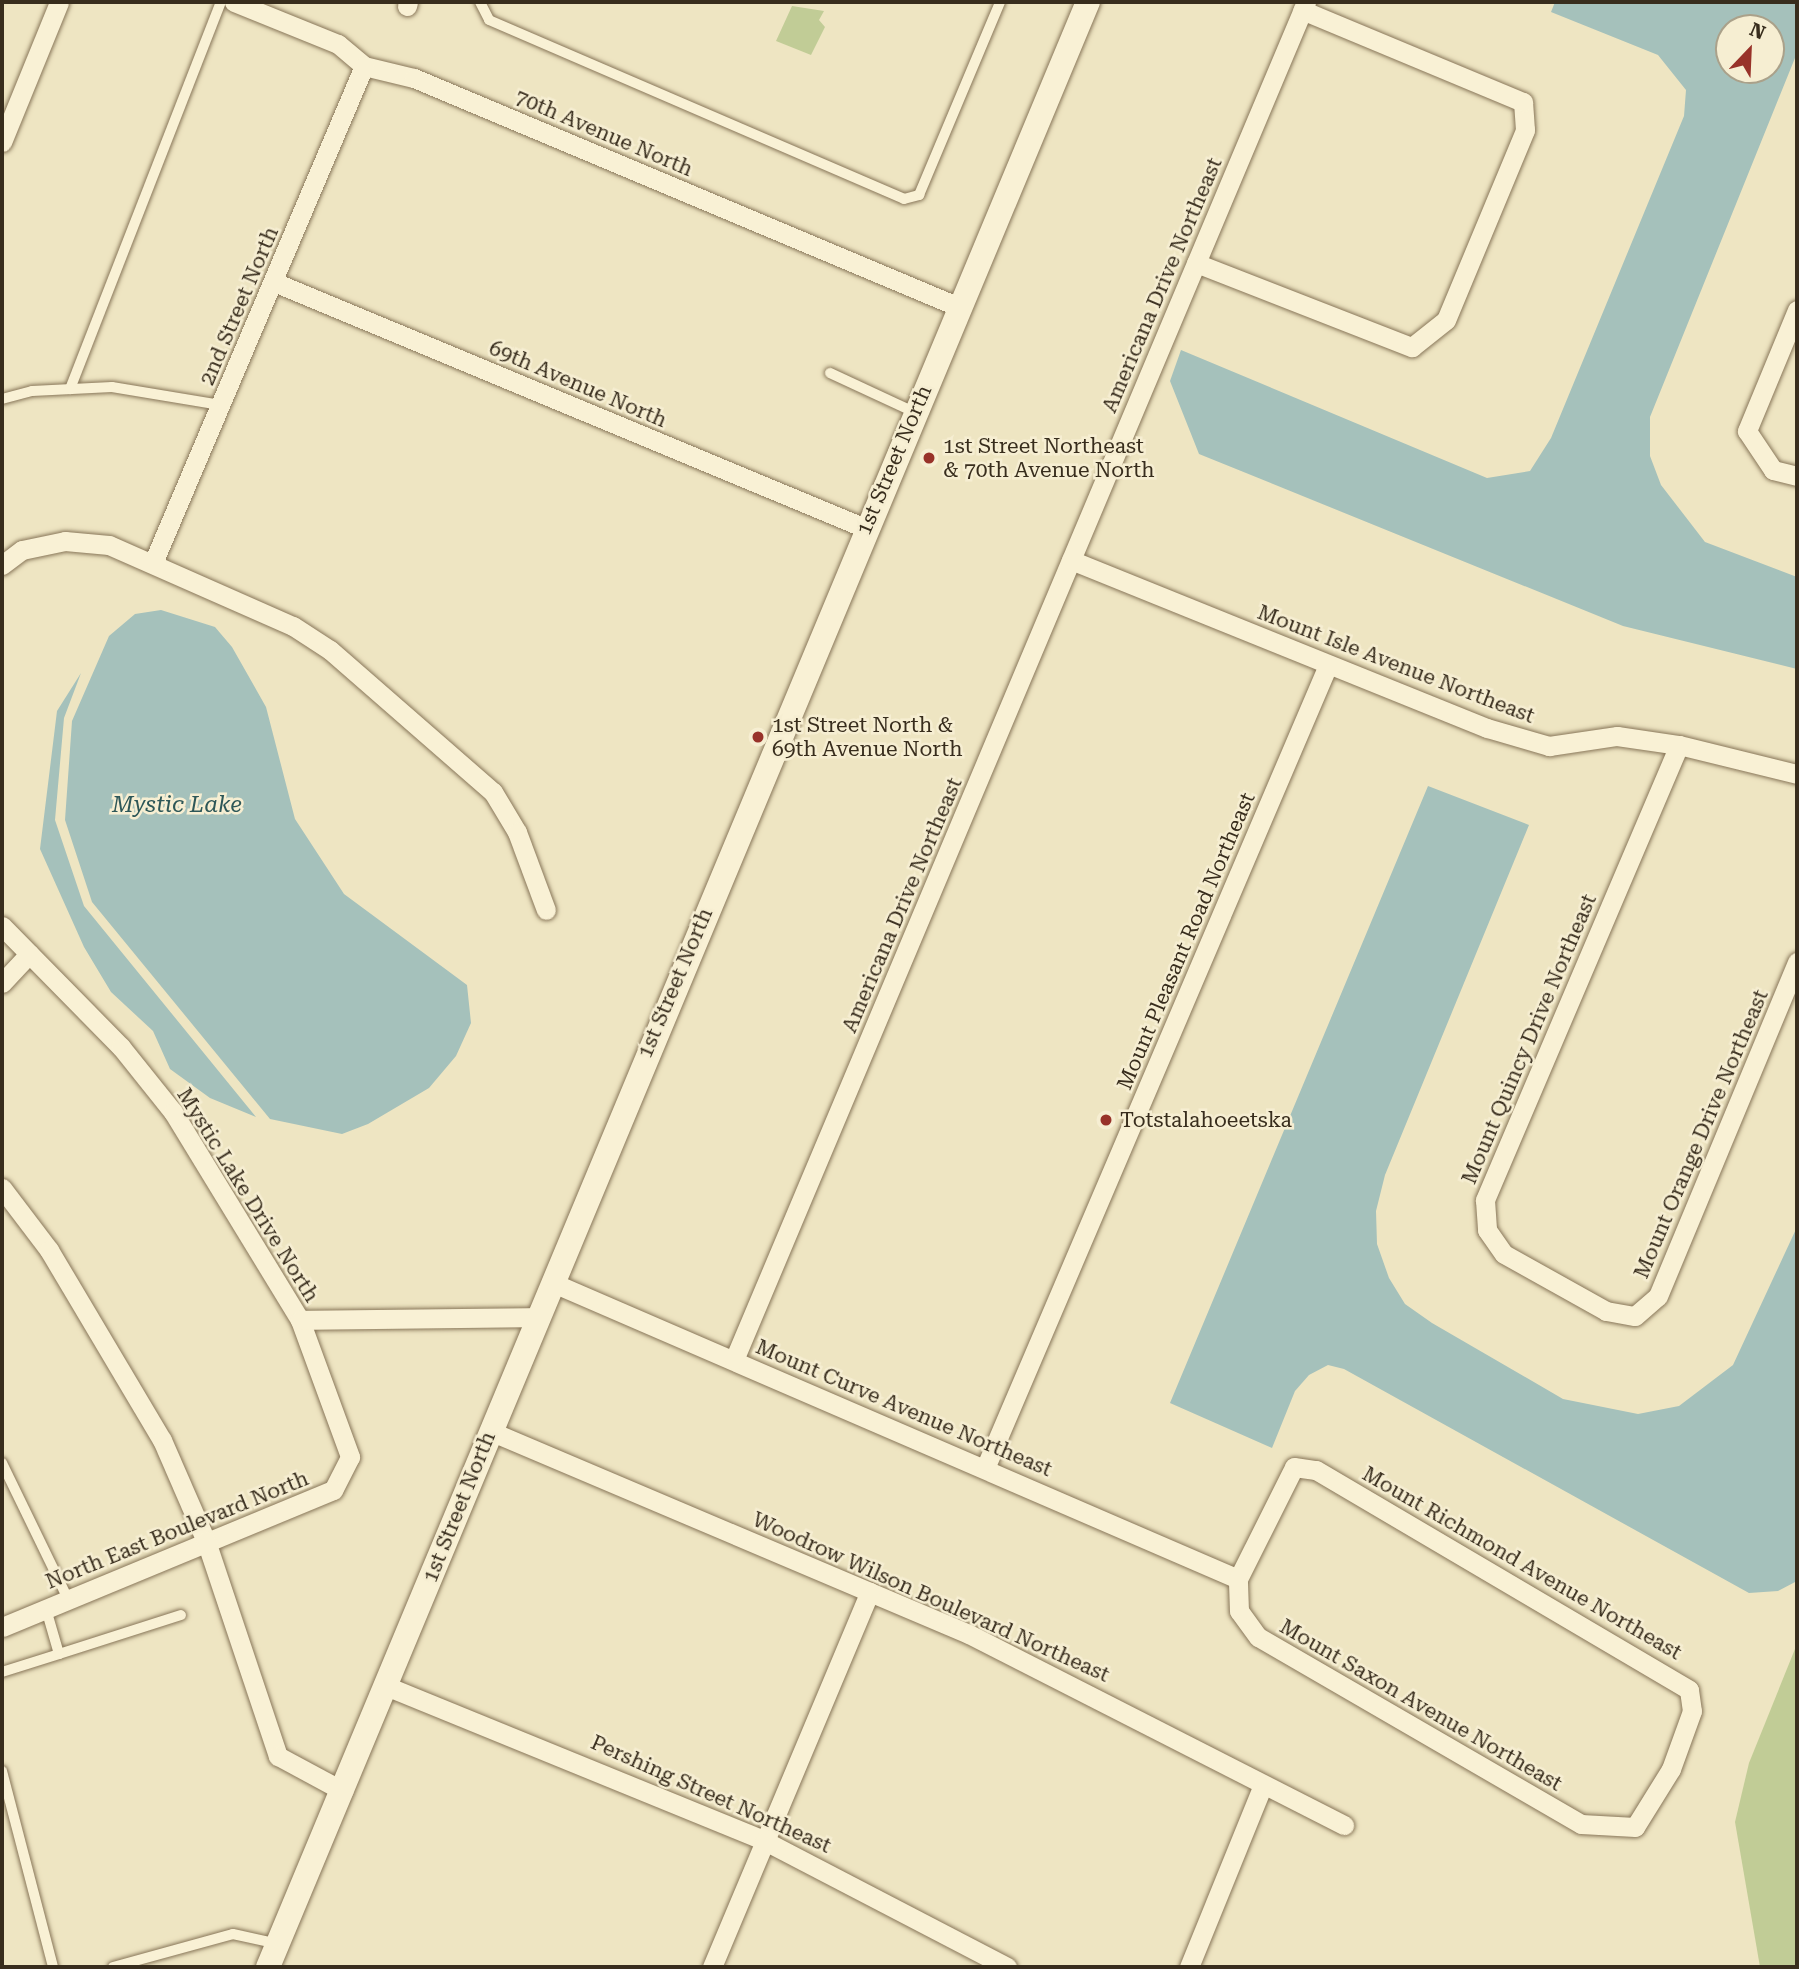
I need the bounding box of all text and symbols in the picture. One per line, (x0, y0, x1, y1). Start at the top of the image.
north arrow (1715, 14, 1785, 84)
text: N (1746, 18, 1769, 44)
street label: 70th Avenue North (511, 84, 697, 182)
street label: Americana Drive Northeast (1097, 154, 1227, 416)
street label: 2nd Street North (194, 223, 284, 389)
street label: 69th Avenue North (485, 335, 671, 433)
street label: 1st Street North (851, 381, 937, 539)
place label: 1st Street Northeast & 70th Avenue North (943, 433, 1155, 483)
marker: 1st Street Northeast & 70th Avenue North (921, 450, 937, 466)
street label: Mount Isle Avenue Northeast (1254, 599, 1538, 729)
place label: 1st Street North & 69th Avenue North (772, 712, 963, 762)
marker: 1st Street North & 69th Avenue North (750, 729, 766, 745)
street label: Americana Drive Northeast (837, 774, 967, 1036)
street label: Mount Pleasant Road Northeast (1112, 789, 1260, 1093)
water label: Mystic Lake (112, 791, 242, 819)
street label: Mount Quincy Drive Northeast (1456, 890, 1602, 1188)
street label: 1st Street North (632, 904, 718, 1062)
street label: Mount Orange Drive Northeast (1629, 986, 1773, 1282)
street label: Mystic Lake Drive North (172, 1083, 324, 1307)
place label: Totstalahoeetska (1120, 1107, 1292, 1133)
marker: Totstalahoeetska (1098, 1112, 1114, 1128)
street label: Mount Curve Avenue Northeast (752, 1334, 1056, 1482)
street label: 1st Street North (417, 1428, 501, 1586)
street label: Mount Richmond Avenue Northeast (1358, 1461, 1686, 1665)
street label: North East Boulevard North (42, 1466, 312, 1594)
street label: Woodrow Wilson Boulevard Northeast (749, 1507, 1113, 1687)
street label: Mount Saxon Avenue Northeast (1275, 1614, 1567, 1796)
street label: Pershing Street Northeast (587, 1730, 835, 1858)

